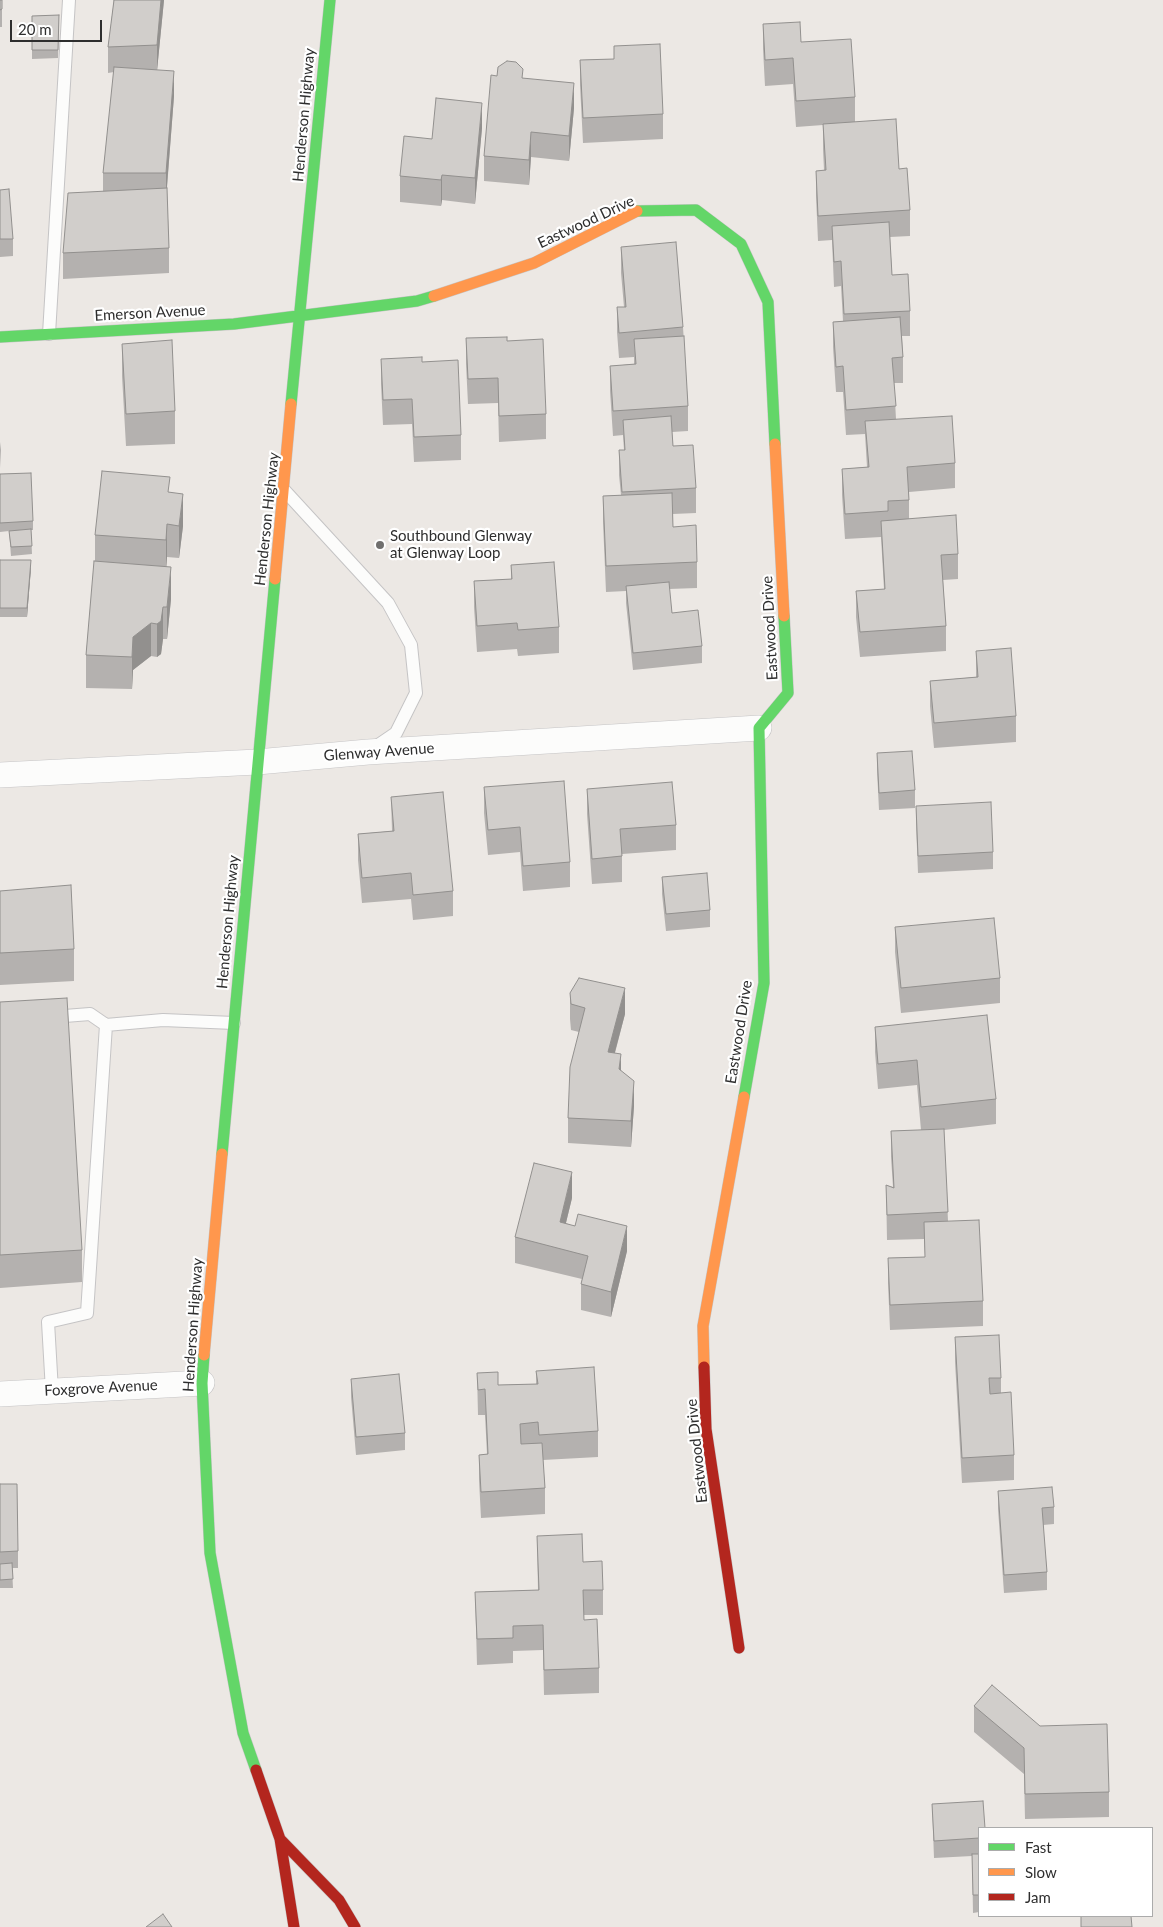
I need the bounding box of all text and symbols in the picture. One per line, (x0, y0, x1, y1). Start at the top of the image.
scale bar (12, 10, 105, 42)
text: 20 m (18, 20, 52, 38)
street label: Henderson Highway (289, 47, 319, 183)
street label: Eastwood Drive (535, 192, 637, 252)
street label: Emerson Avenue (94, 301, 206, 325)
street label: Henderson Highway (251, 451, 283, 587)
place label: Southbound Glenway at Glenway Loop (390, 527, 532, 562)
marker: Southbound Glenway at Glenway Loop (374, 539, 386, 551)
street label: Eastwood Drive (758, 575, 782, 681)
street label: Glenway Avenue (323, 739, 435, 765)
street label: Henderson Highway (213, 854, 243, 990)
street label: Eastwood Drive (722, 979, 756, 1085)
street label: Henderson Highway (179, 1257, 207, 1393)
street label: Foxgrove Avenue (44, 1376, 158, 1400)
street label: Eastwood Drive (683, 1398, 711, 1504)
legend (978, 1827, 1153, 1917)
text: Fast (1025, 1838, 1052, 1856)
text: Slow (1025, 1863, 1057, 1881)
text: Jam (1025, 1888, 1051, 1906)

